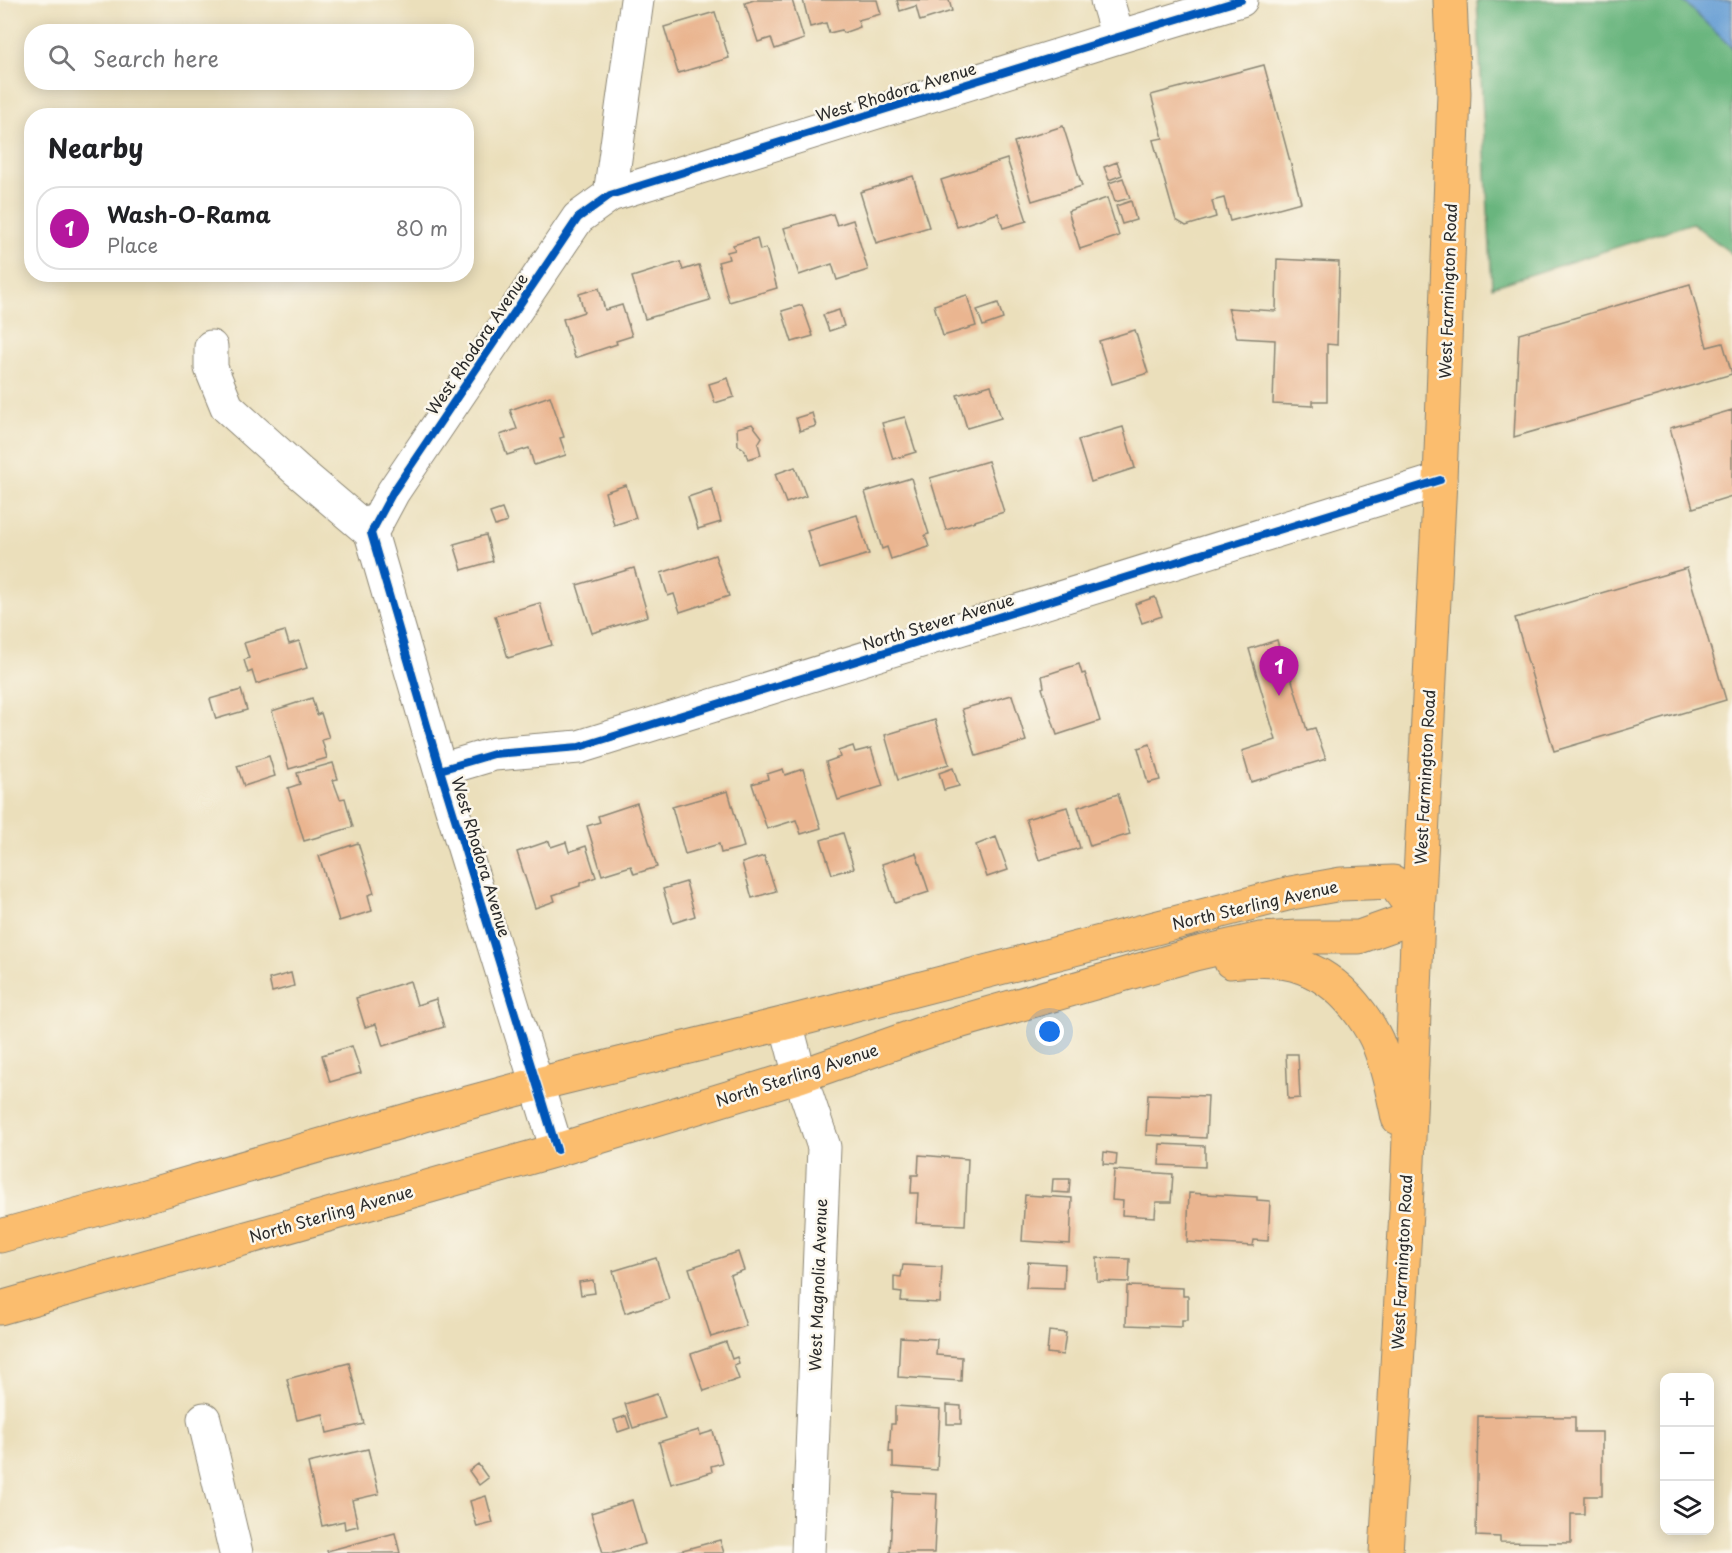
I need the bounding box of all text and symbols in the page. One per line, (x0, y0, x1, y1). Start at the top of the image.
search box (24, 24, 474, 90)
icon: search (45, 41, 78, 74)
text: Search here (93, 41, 219, 74)
street label: West Rhodora Avenue (812, 55, 979, 127)
text: Nearby (48, 128, 143, 167)
text: Wash-O-Rama (107, 197, 271, 230)
street label: West Farmington Road (1432, 203, 1462, 379)
text: 1 (65, 213, 74, 243)
text: 80 m (396, 213, 448, 243)
text: Place (107, 230, 158, 260)
street label: West Rhodora Avenue (420, 267, 533, 419)
street label: North Stever Avenue (859, 587, 1017, 656)
pin: 1 (1260, 646, 1298, 696)
street label: West Farmington Road (1407, 689, 1441, 865)
street label: West Rhodora Avenue (446, 773, 518, 940)
street label: North Sterling Avenue (1170, 873, 1340, 935)
your location (1035, 1017, 1064, 1046)
street label: North Sterling Avenue (712, 1036, 881, 1112)
street label: West Farmington Road (1384, 1174, 1418, 1350)
street label: North Sterling Avenue (246, 1178, 416, 1248)
street label: West Magnolia Avenue (802, 1198, 832, 1372)
map controls (1660, 1373, 1714, 1535)
button: + (1660, 1373, 1714, 1427)
button: − (1660, 1427, 1714, 1481)
button: layers (1660, 1481, 1714, 1535)

